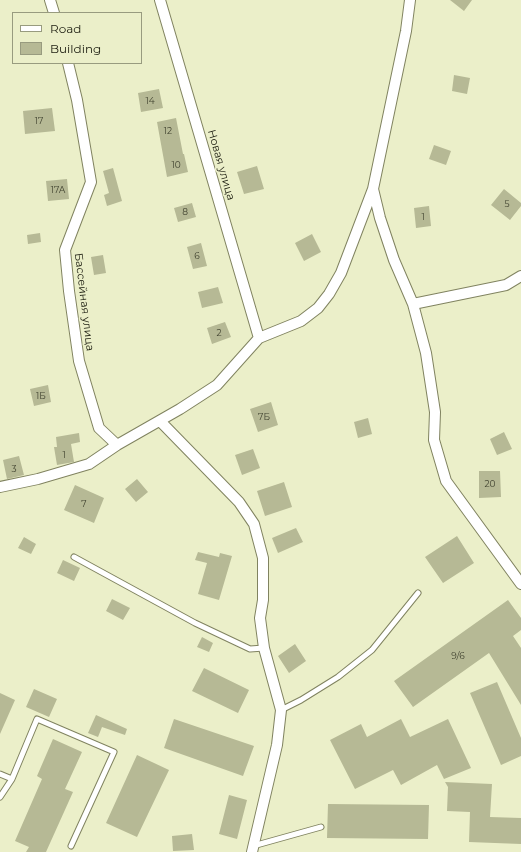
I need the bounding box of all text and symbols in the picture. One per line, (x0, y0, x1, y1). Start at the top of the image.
legend (12, 12, 142, 64)
text: Road (50, 21, 81, 36)
text: Building (50, 41, 101, 56)
house number: 14 (145, 96, 155, 106)
house number: 17 (35, 116, 43, 126)
house number: 12 (164, 126, 172, 136)
street label: Новая улица (205, 128, 237, 202)
house number: 10 (171, 160, 181, 170)
house number: 17А (51, 185, 65, 195)
house number: 5 (504, 199, 510, 209)
house number: 8 (182, 207, 188, 217)
house number: 1 (421, 212, 425, 222)
house number: 6 (194, 251, 200, 261)
street label: Бассейная улица (71, 252, 97, 352)
house number: 2 (216, 328, 222, 338)
house number: 1Б (36, 391, 46, 401)
house number: 7Б (258, 412, 270, 422)
house number: 1 (62, 450, 66, 460)
house number: 3 (11, 464, 17, 474)
house number: 20 (484, 479, 496, 489)
house number: 7 (81, 499, 87, 509)
house number: 9/6 (451, 651, 465, 661)

